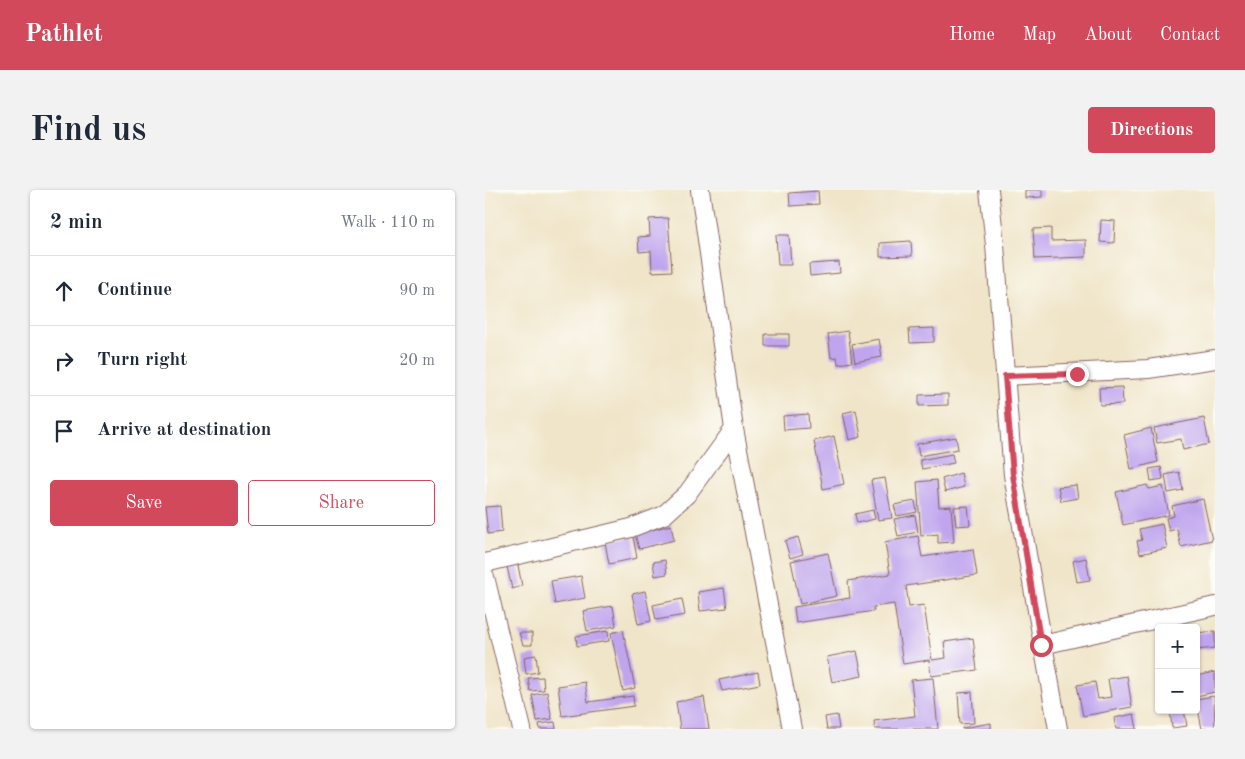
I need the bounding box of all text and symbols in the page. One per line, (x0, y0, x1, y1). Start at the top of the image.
text: Pathlet (25, 23, 103, 47)
text: Home (949, 26, 995, 44)
text: Map (1023, 26, 1056, 44)
text: About (1084, 26, 1132, 44)
text: Contact (1160, 26, 1220, 44)
button: Directions (1088, 107, 1215, 153)
text: Find us (30, 113, 146, 148)
text: 2 min (50, 212, 103, 233)
text: Walk · 110 m (340, 215, 435, 231)
icon: ahead (50, 277, 78, 305)
text: Continue (97, 281, 172, 300)
text: 90 m (399, 283, 435, 299)
icon: right (50, 347, 78, 375)
text: Turn right (97, 351, 187, 370)
text: 20 m (399, 353, 435, 369)
route end (1066, 363, 1089, 386)
icon: arrive (50, 417, 78, 445)
text: Arrive at destination (97, 421, 271, 440)
button: Save (50, 480, 238, 526)
button: Share (248, 480, 435, 526)
map controls (1155, 624, 1200, 714)
button: + (1155, 624, 1200, 669)
route start (1030, 634, 1053, 657)
button: − (1155, 669, 1200, 714)

